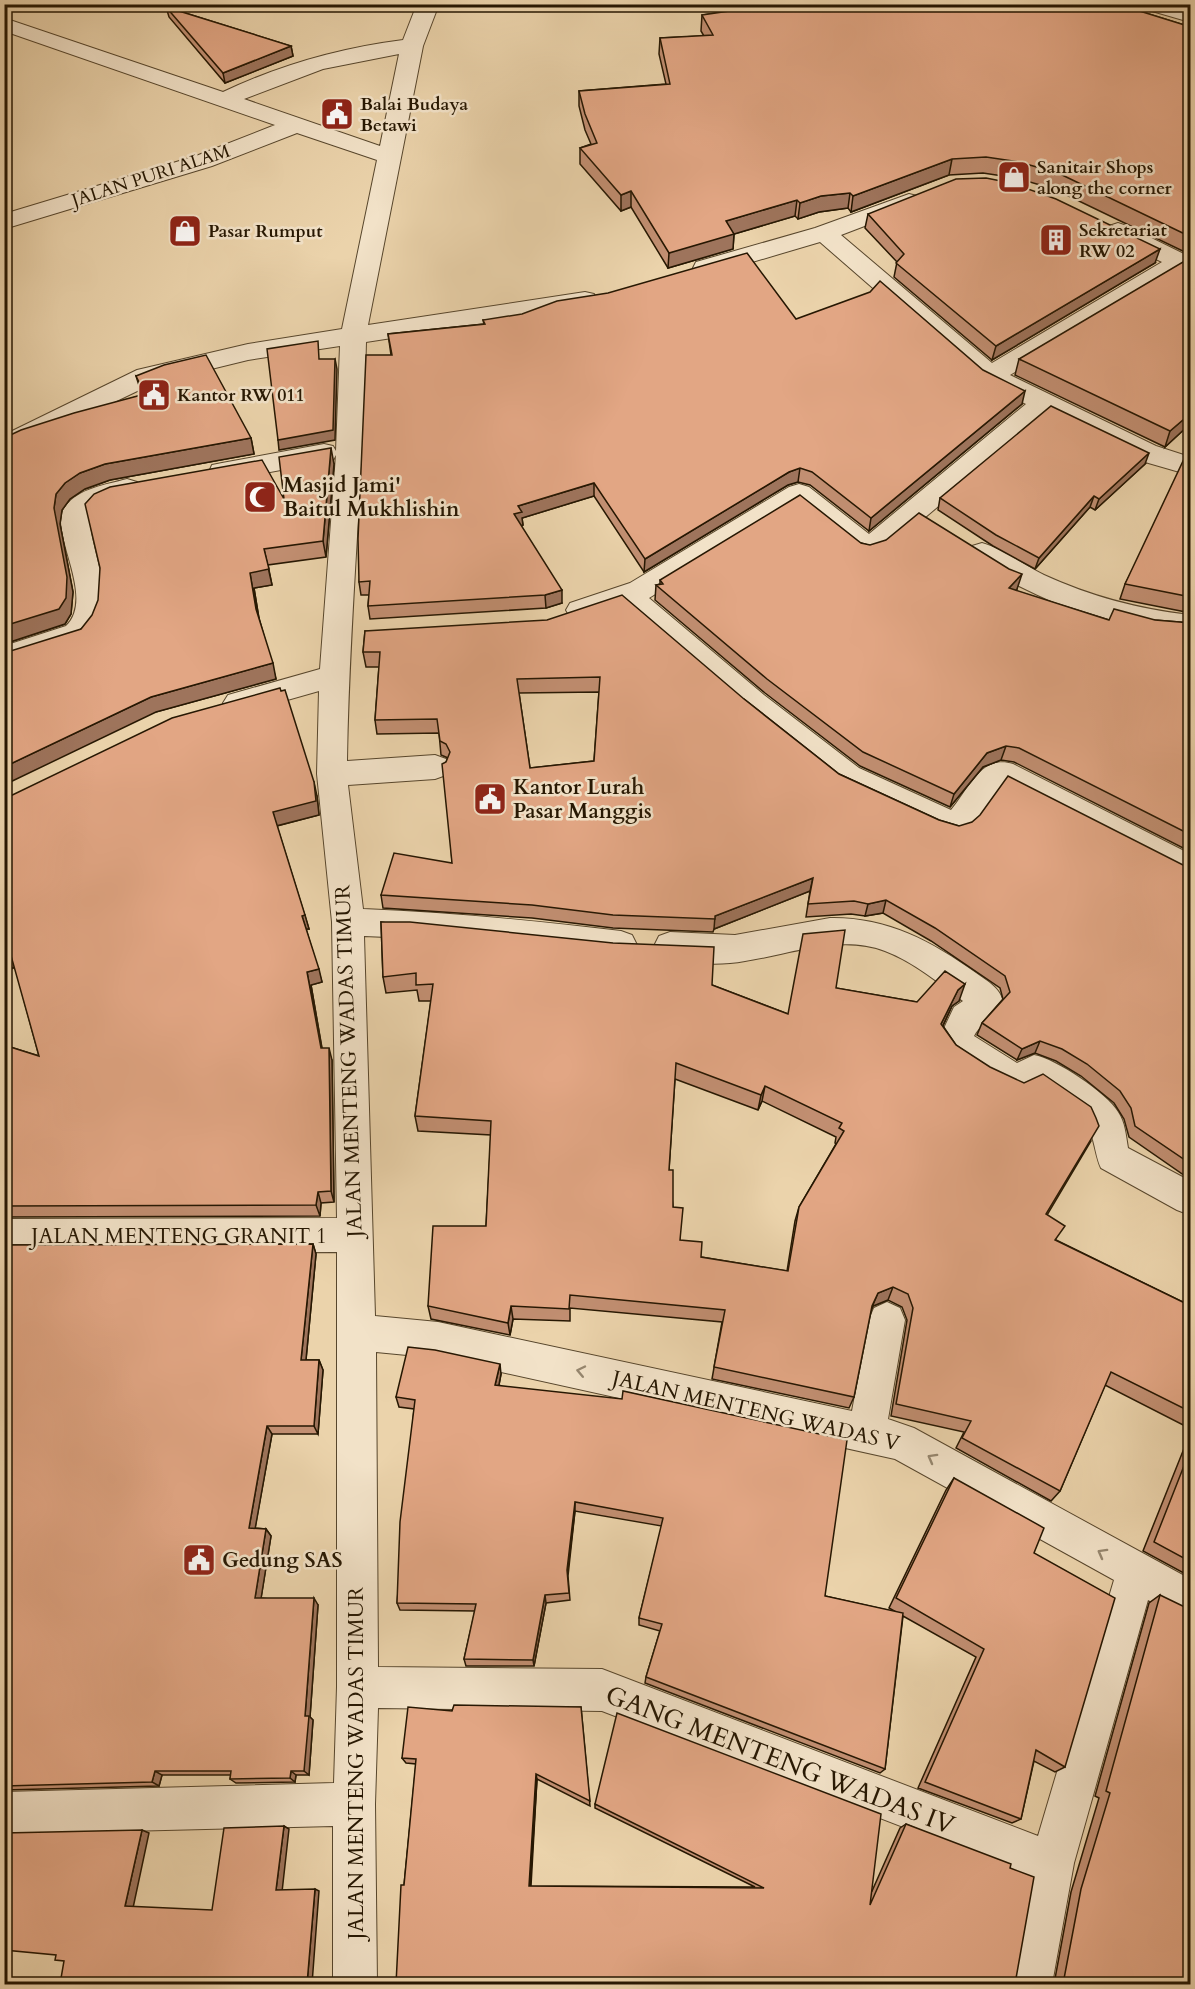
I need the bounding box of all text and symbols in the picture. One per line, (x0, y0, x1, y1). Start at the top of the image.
place label: Balai Budaya Betawi (360, 92, 468, 138)
public building icon: Balai Budaya Betawi (319, 96, 355, 132)
street label: JALAN PURI ALAM (66, 139, 233, 214)
place label: Sanitair Shops along the corner (1037, 155, 1173, 201)
shop icon: Sanitair Shops along the corner (996, 159, 1032, 195)
shop icon: Pasar Rumput (167, 213, 203, 249)
place label: Sekretariat RW 02 (1079, 218, 1167, 264)
place label: Pasar Rumput (208, 219, 323, 244)
building icon: Sekretariat RW 02 (1038, 222, 1074, 258)
public building icon: Kantor RW 011 (136, 377, 172, 413)
place label: Kantor RW 011 (177, 383, 305, 408)
place label: Masjid Jami' Baitul Mukhlishin (283, 471, 460, 524)
mosque icon: Masjid Jami' Baitul Mukhlishin (242, 479, 278, 515)
place label: Kantor Lurah Pasar Manggis (513, 773, 652, 826)
public building icon: Kantor Lurah Pasar Manggis (472, 781, 508, 817)
street label: JALAN MENTENG WADAS TIMUR (328, 884, 370, 1241)
street label: JALAN MENTENG GRANIT 1 (28, 1222, 327, 1251)
street label: JALAN MENTENG WADAS V (606, 1363, 903, 1458)
one-way arrow (576, 1365, 586, 1378)
one-way arrow (928, 1454, 938, 1465)
public building icon: Gedung SAS (181, 1542, 217, 1578)
place label: Gedung SAS (222, 1546, 343, 1575)
one-way arrow (1098, 1549, 1108, 1560)
street label: JALAN MENTENG WADAS TIMUR (342, 1586, 371, 1942)
street label: GANG MENTENG WADAS IV (600, 1677, 960, 1843)

